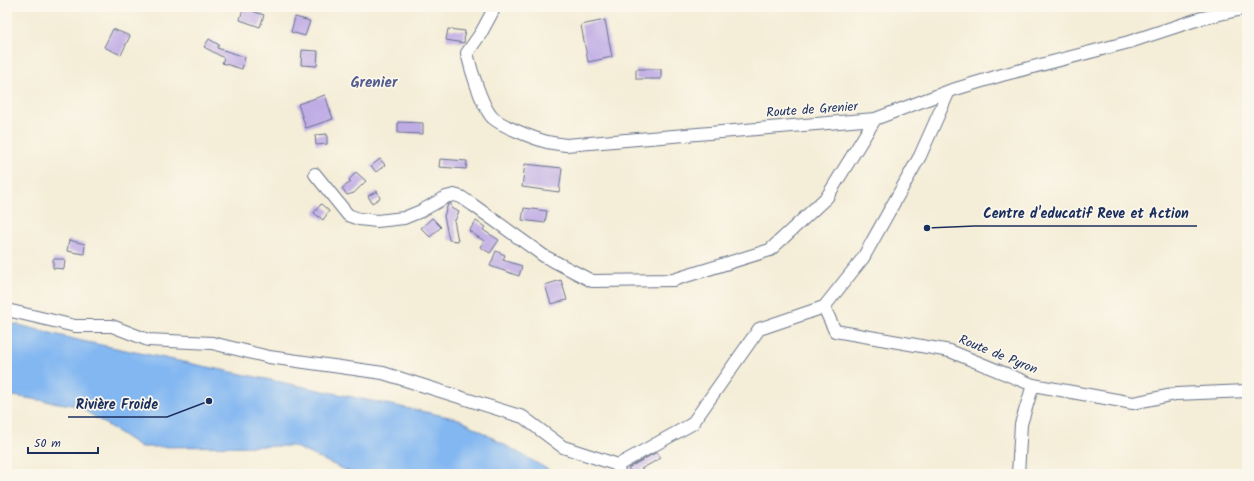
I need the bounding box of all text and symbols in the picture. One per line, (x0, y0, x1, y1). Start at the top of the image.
district label: Grenier (351, 71, 398, 95)
street label: Route de Grenier (766, 96, 859, 124)
callout: Centre d'educatif Reve et Action (975, 200, 1197, 226)
text: Centre d'educatif Reve et Action (983, 203, 1189, 225)
street label: Route de Pyron (955, 330, 1041, 380)
callout: Rivière Froide (68, 391, 167, 417)
text: Rivière Froide (76, 394, 158, 416)
scale bar (28, 429, 98, 455)
text: 50 m (34, 434, 61, 453)

